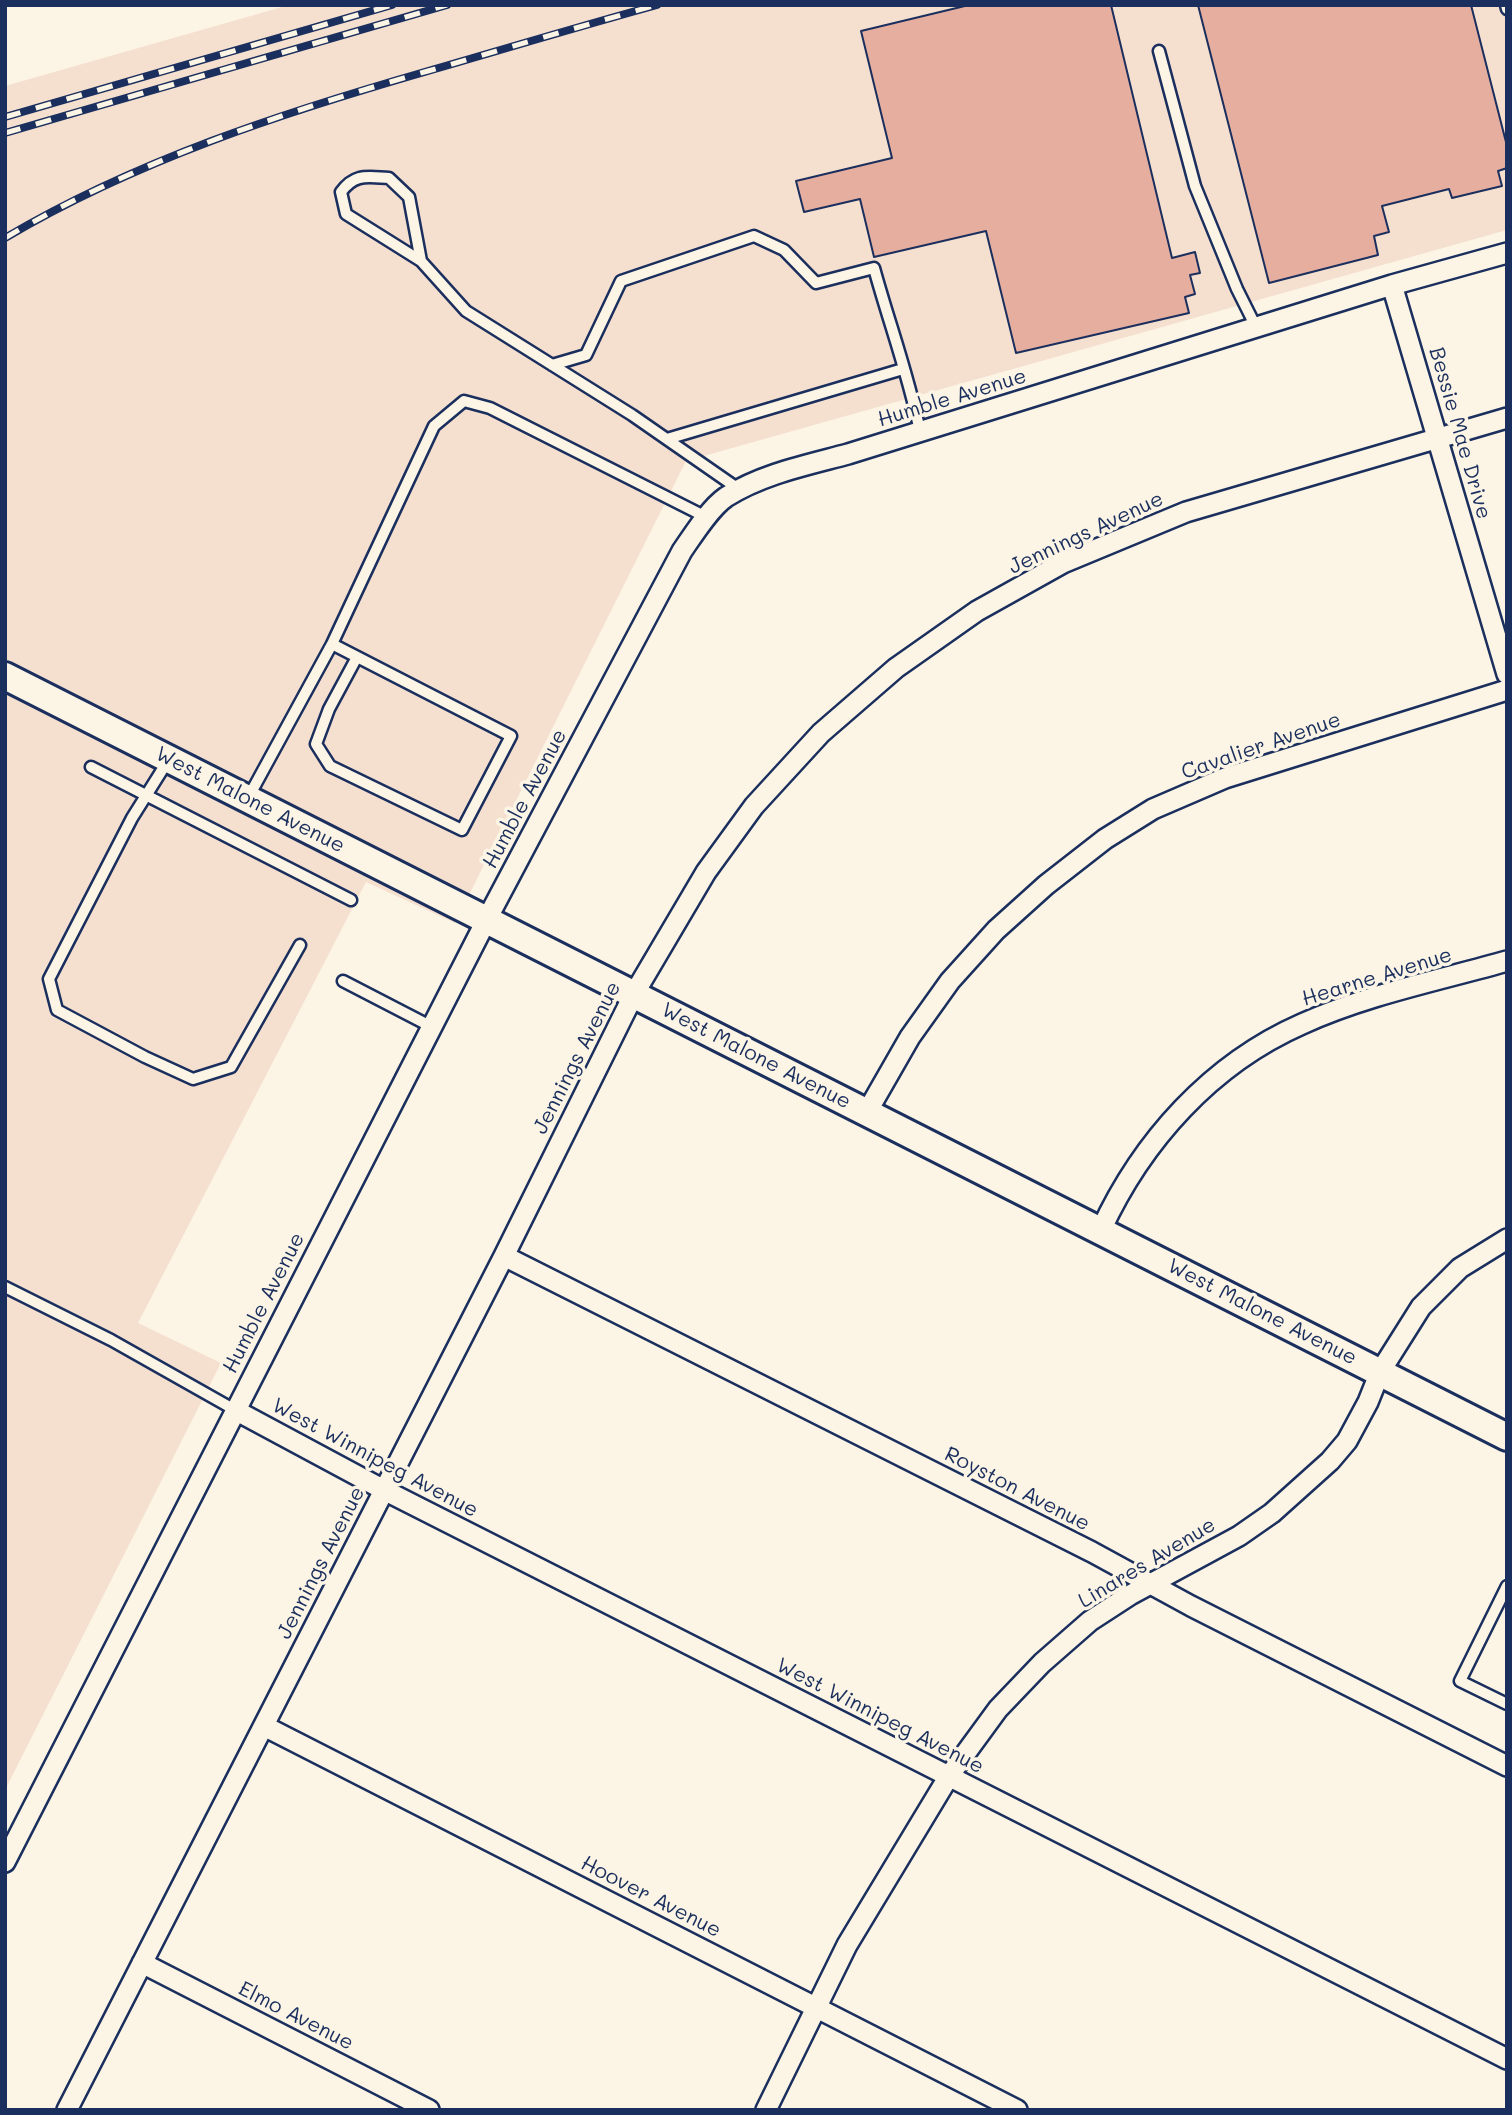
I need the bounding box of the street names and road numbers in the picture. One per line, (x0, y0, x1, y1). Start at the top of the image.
street label: Bessie Mae Drive (1423, 344, 1497, 522)
street label: Humble Avenue (875, 363, 1029, 433)
street label: Jennings Avenue (1005, 486, 1167, 580)
street label: Cavalier Avenue (1178, 707, 1344, 785)
street label: Humble Avenue (478, 725, 572, 873)
street label: West Malone Avenue (151, 741, 349, 859)
street label: Hearne Avenue (1299, 942, 1455, 1012)
street label: Jennings Avenue (528, 978, 626, 1138)
street label: West Malone Avenue (657, 997, 855, 1115)
street label: Humble Avenue (218, 1229, 310, 1377)
street label: West Malone Avenue (1163, 1253, 1361, 1371)
street label: West Winnipeg Avenue (268, 1393, 482, 1523)
street label: Royston Avenue (940, 1442, 1094, 1536)
street label: Jennings Avenue (272, 1483, 370, 1643)
street label: Linares Avenue (1074, 1512, 1220, 1614)
street label: West Winnipeg Avenue (772, 1653, 988, 1779)
street label: Hoover Avenue (577, 1851, 725, 1943)
street label: Elmo Avenue (234, 1976, 358, 2056)

